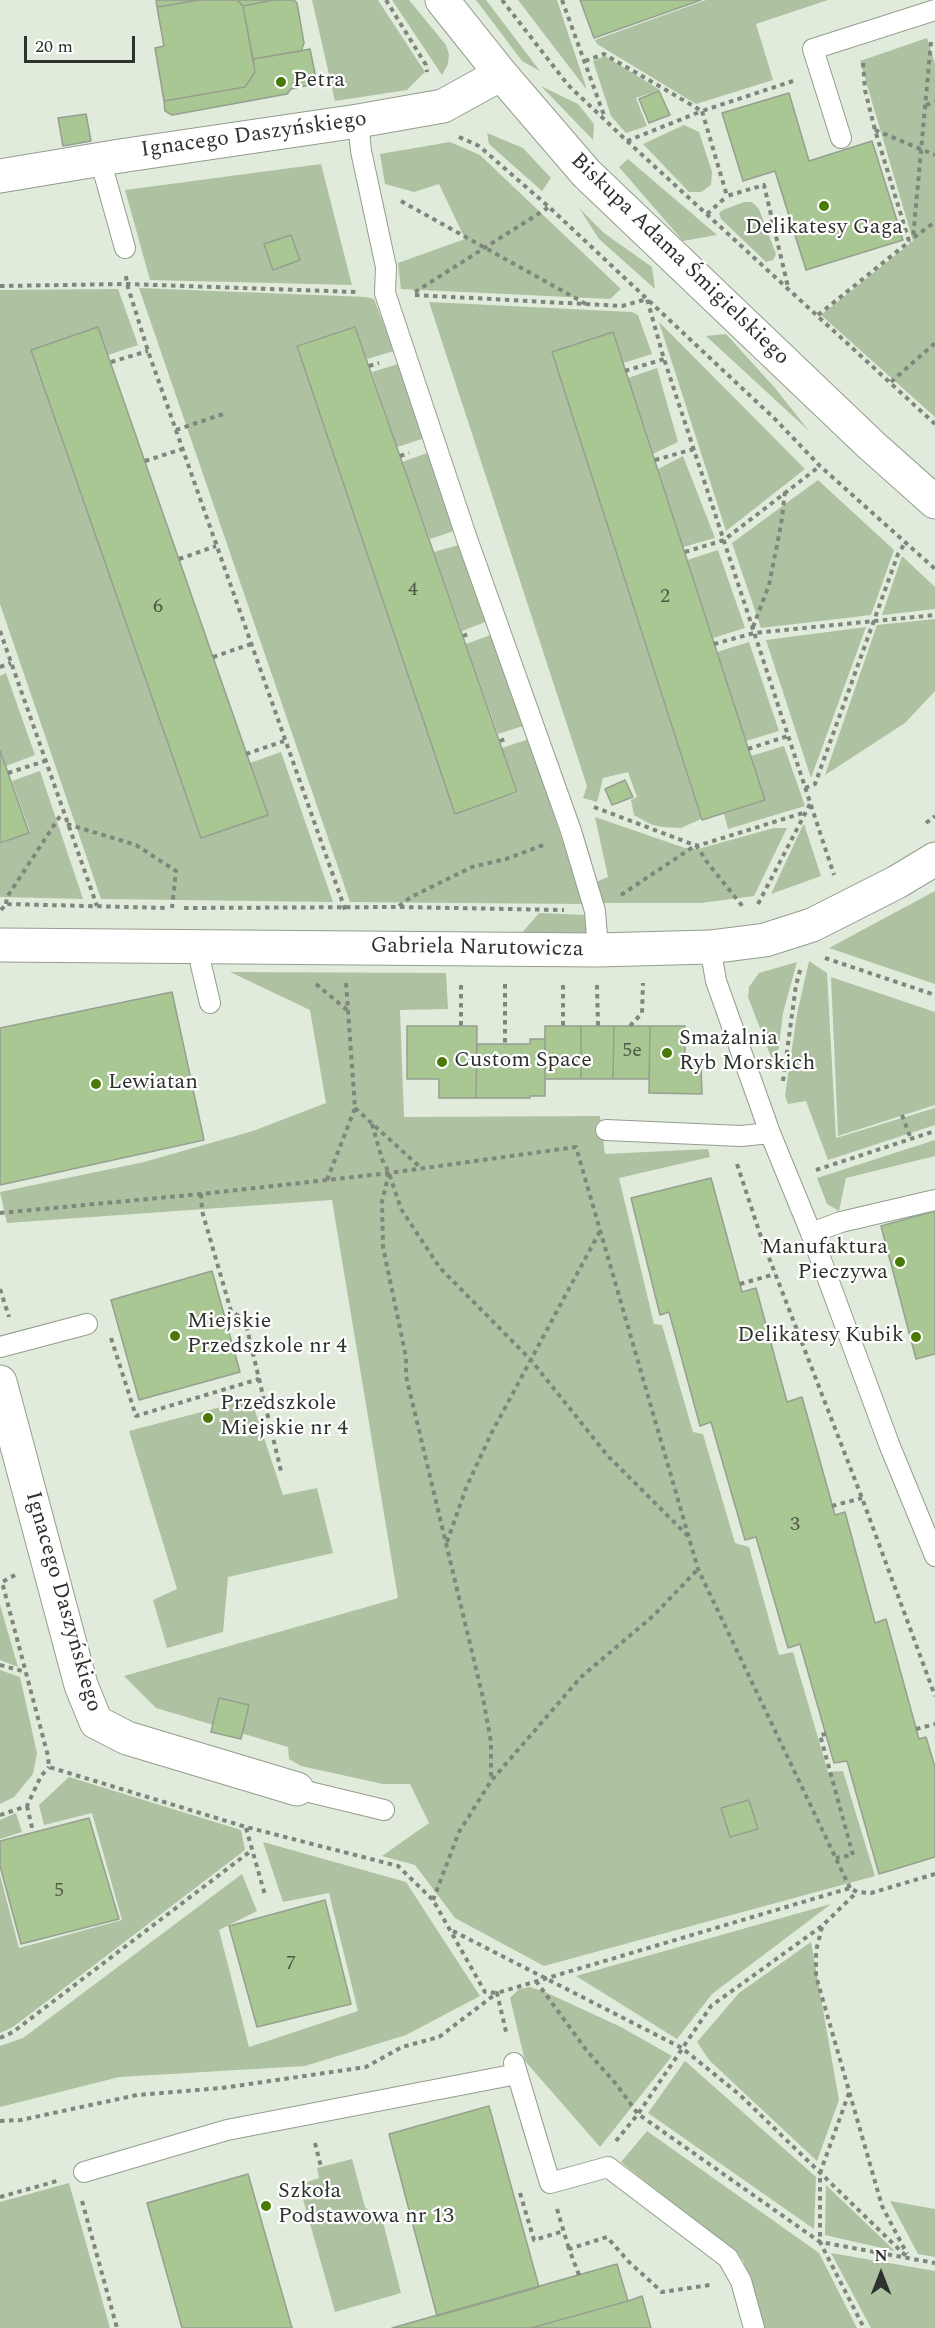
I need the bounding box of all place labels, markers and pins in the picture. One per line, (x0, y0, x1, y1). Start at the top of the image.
place label: Petra (293, 69, 345, 95)
marker: Petra (274, 75, 288, 89)
marker: Delikatesy Gaga (817, 199, 831, 213)
place label: Delikatesy Gaga (745, 216, 903, 242)
place label: Smażalnia Ryb Morskich (679, 1027, 815, 1078)
marker: Smażalnia Ryb Morskich (660, 1046, 674, 1060)
place label: Custom Space (454, 1049, 592, 1075)
marker: Custom Space (435, 1055, 449, 1069)
place label: Lewiatan (108, 1071, 198, 1097)
marker: Lewiatan (89, 1077, 103, 1091)
place label: Manufaktura Pieczywa (761, 1236, 888, 1288)
marker: Manufaktura Pieczywa (893, 1255, 907, 1269)
place label: Miejskie Przedszkole nr 4 (187, 1310, 347, 1362)
place label: Delikatesy Kubik (737, 1324, 904, 1350)
marker: Miejskie Przedszkole nr 4 (168, 1329, 182, 1343)
marker: Delikatesy Kubik (909, 1330, 923, 1344)
place label: Przedszkole Miejskie nr 4 (220, 1392, 348, 1444)
marker: Przedszkole Miejskie nr 4 (201, 1411, 215, 1425)
place label: Szkoła Podstawowa nr 13 (278, 2180, 454, 2232)
marker: Szkoła Podstawowa nr 13 (259, 2199, 273, 2213)

